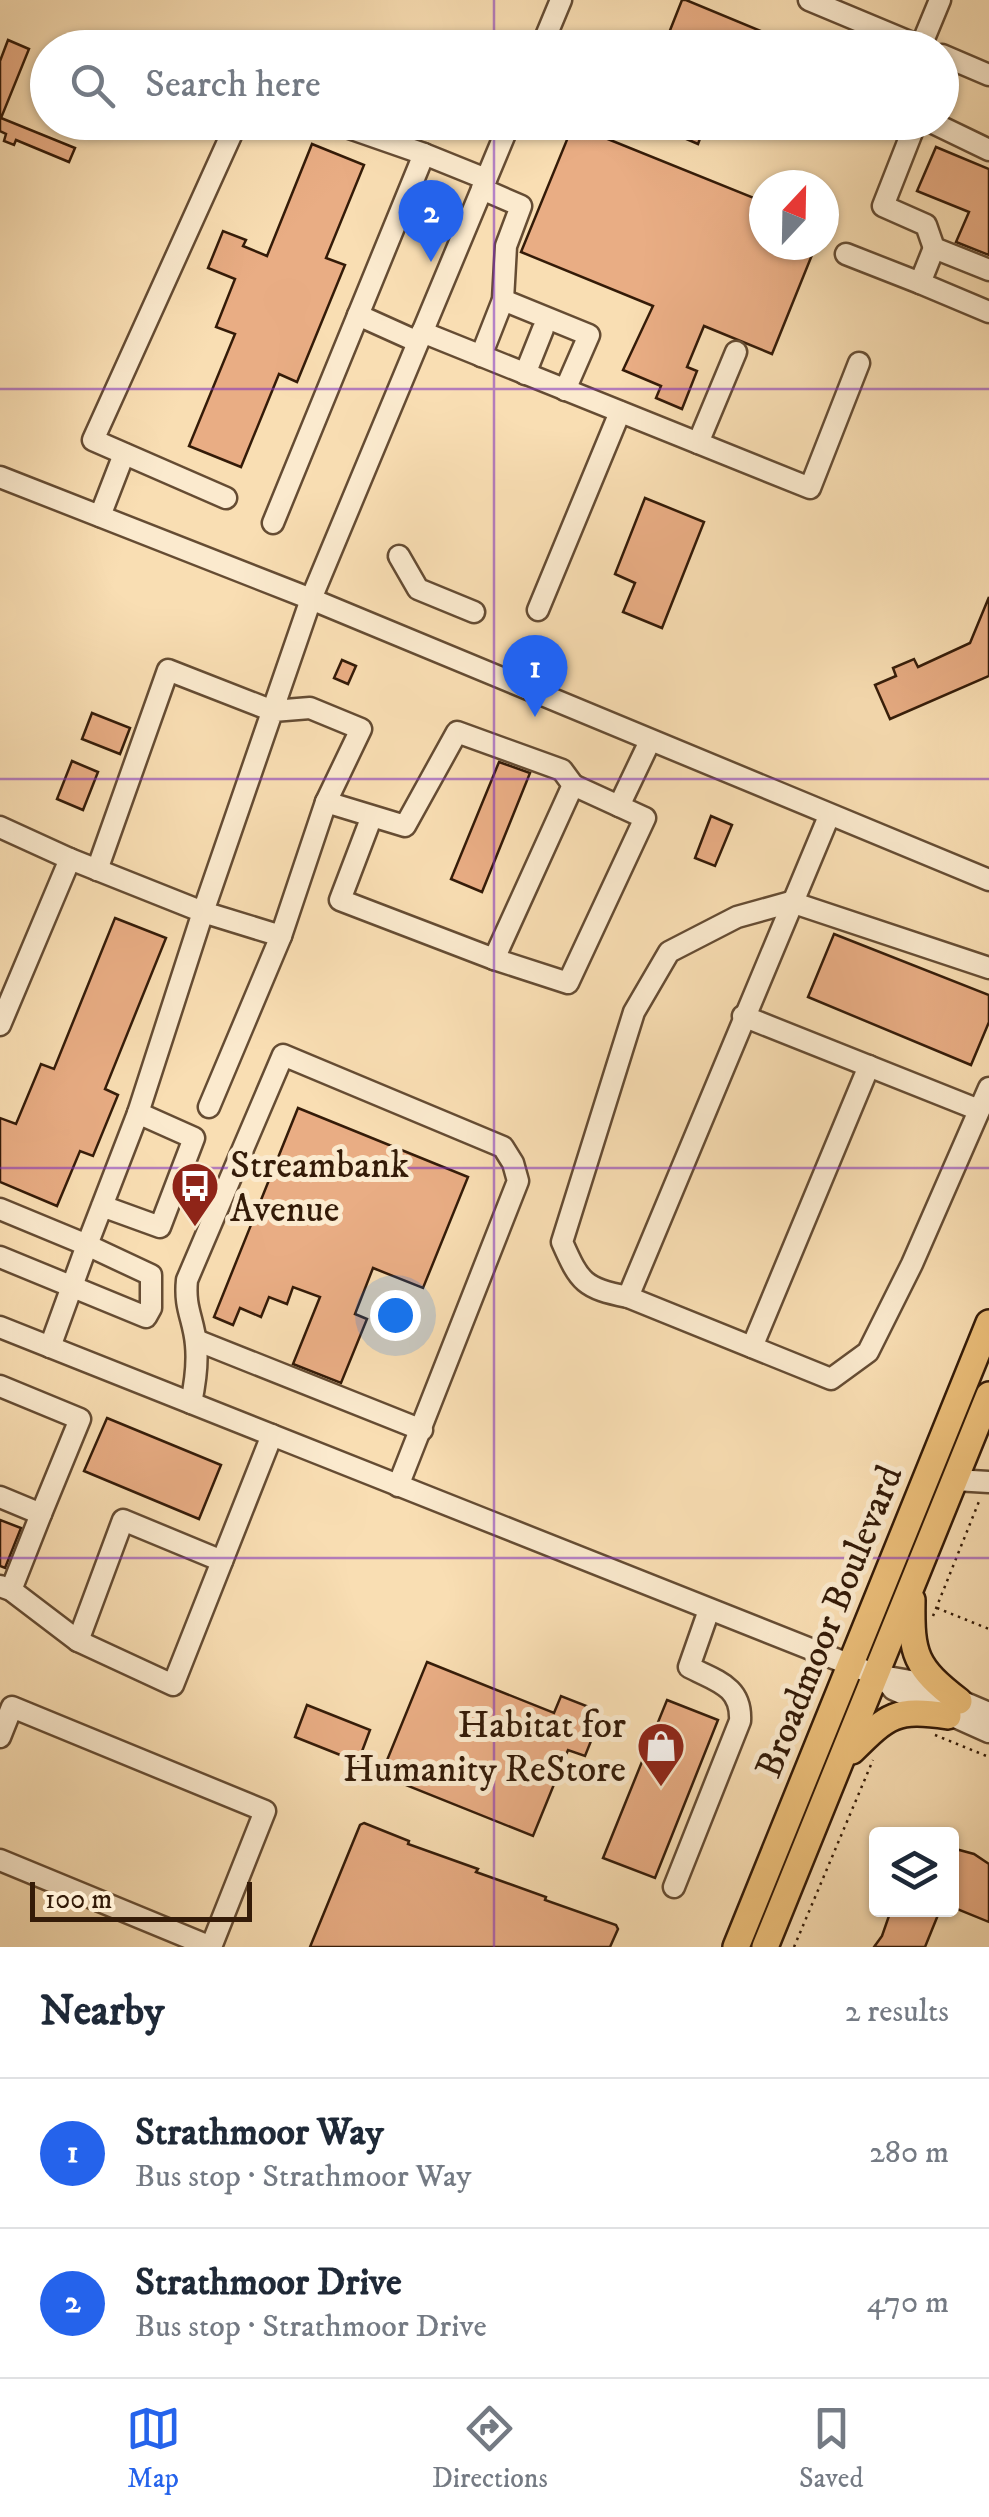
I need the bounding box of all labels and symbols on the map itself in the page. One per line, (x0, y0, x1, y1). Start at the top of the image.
north arrow (749, 170, 839, 260)
pin: 2 (398, 180, 464, 262)
pin: 1 (502, 634, 568, 717)
place label: Streambank Avenue (230, 1142, 409, 1234)
bus stop icon: Streambank Avenue (169, 1160, 221, 1228)
your location (370, 1290, 421, 1341)
street label: Broadmoor Boulevard (745, 1458, 914, 1785)
place label: Habitat for Humanity ReStore (343, 1702, 626, 1794)
shop icon: Habitat for Humanity ReStore (635, 1720, 687, 1788)
scale bar (30, 1877, 252, 1922)

